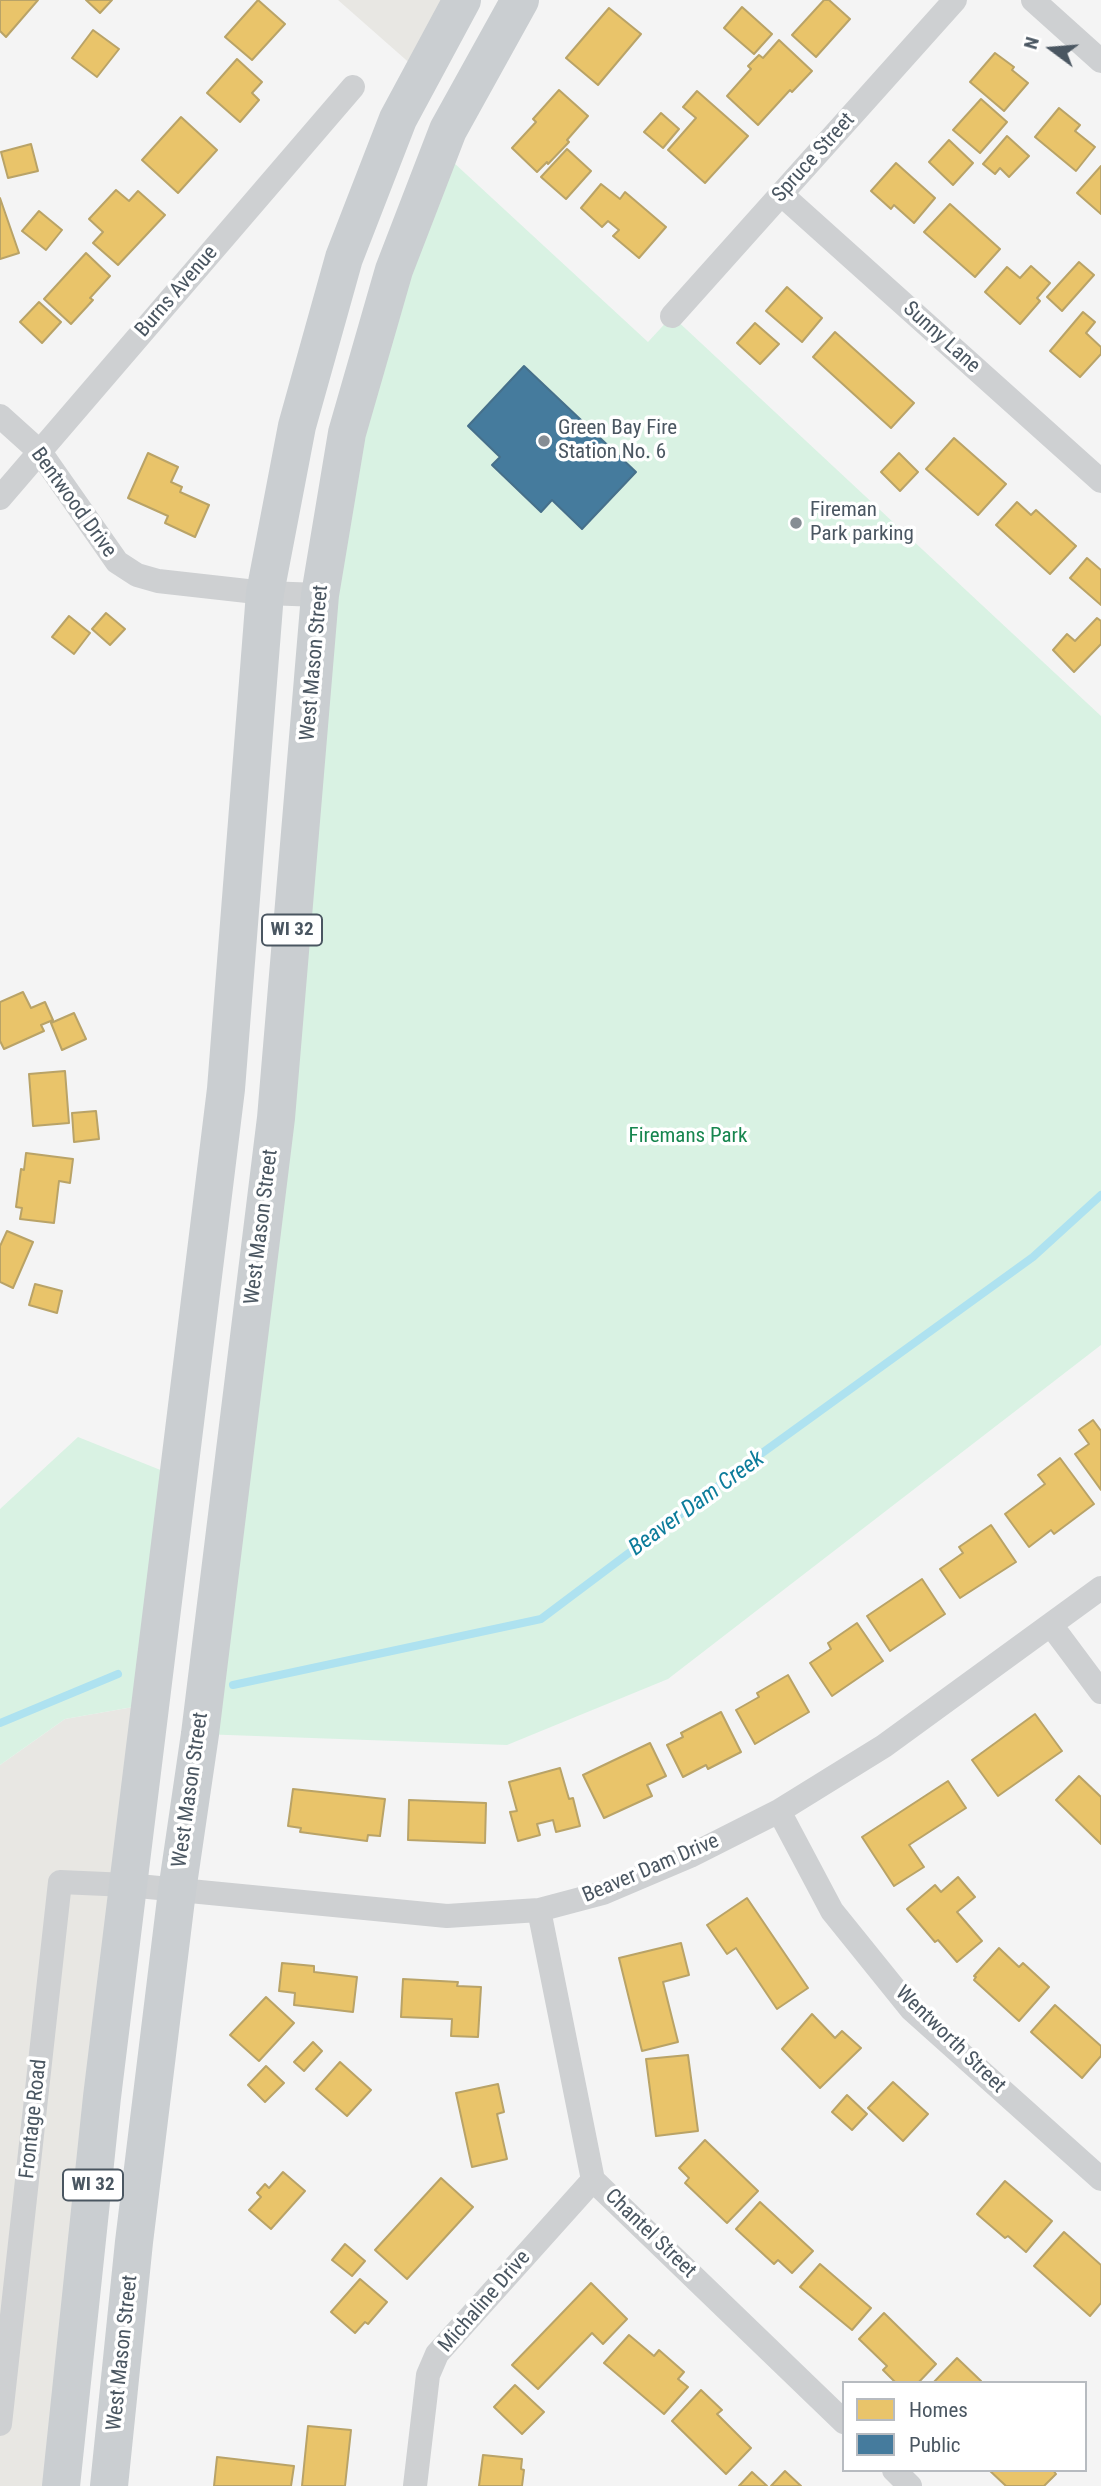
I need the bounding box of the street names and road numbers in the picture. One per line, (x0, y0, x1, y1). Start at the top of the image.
street label: Spruce Street (767, 108, 861, 208)
street label: Burns Avenue (130, 241, 224, 343)
street label: Sunny Lane (897, 297, 985, 379)
street label: Bentwood Drive (25, 443, 121, 563)
street label: West Mason Street (296, 584, 334, 742)
road number: WI 32 (262, 914, 322, 946)
street label: West Mason Street (240, 1148, 284, 1306)
street label: West Mason Street (168, 1711, 214, 1869)
street label: Beaver Dam Drive (579, 1829, 723, 1909)
street label: Wentworth Street (890, 1981, 1010, 2099)
street label: Frontage Road (15, 2058, 53, 2180)
road number: WI 32 (63, 2170, 123, 2200)
street label: Chantel Street (599, 2184, 701, 2284)
street label: Michaline Drive (434, 2246, 536, 2358)
street label: West Mason Street (102, 2274, 144, 2432)

